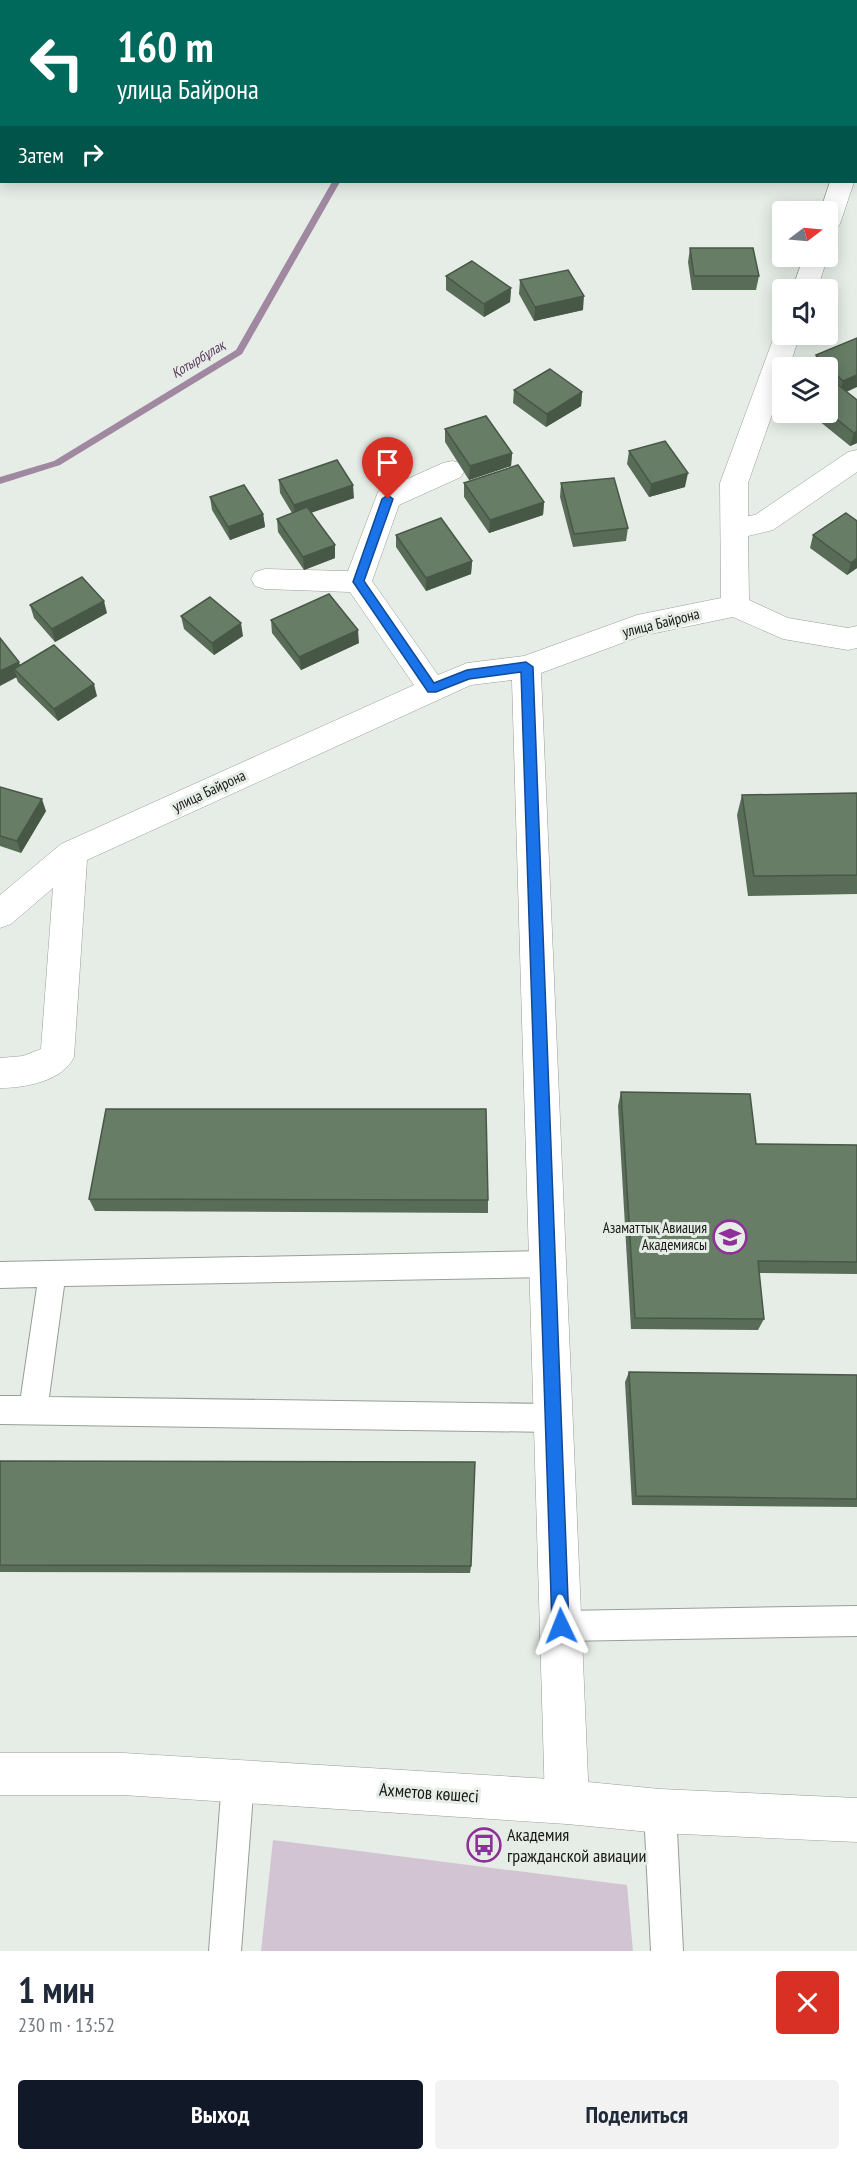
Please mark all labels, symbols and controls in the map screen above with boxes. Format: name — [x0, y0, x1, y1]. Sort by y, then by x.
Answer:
text: 160 m — [117, 19, 214, 74]
icon: left — [18, 24, 96, 102]
text: улица Байрона — [117, 72, 259, 106]
icon: right — [76, 138, 109, 171]
text: Затем — [18, 141, 64, 169]
north arrow — [772, 201, 838, 267]
map controls — [772, 201, 838, 423]
button: sound — [772, 279, 838, 345]
water label: Қотырбұлақ — [168, 335, 229, 382]
button: layers — [772, 357, 838, 423]
pin — [362, 437, 413, 499]
icon: arrive — [371, 446, 404, 479]
street label: улица Байрона — [620, 604, 701, 641]
street label: улица Байрона — [169, 765, 248, 816]
place label: Азаматтық Авиация Академиясы — [603, 1218, 707, 1254]
school or university icon: Азаматтық Авиация Академиясы — [712, 1219, 748, 1255]
position arrow — [529, 1594, 593, 1658]
street label: Ахметов көшесі — [379, 1778, 480, 1807]
place label: Академия гражданской авиации — [507, 1823, 646, 1867]
bus stop icon: Академия гражданской авиации — [466, 1827, 502, 1863]
text: 1 мин — [18, 1966, 95, 2013]
button: close — [776, 1971, 839, 2034]
text: 230 m · 13:52 — [18, 2012, 115, 2038]
button: Выход — [18, 2080, 423, 2149]
button: Поделиться — [435, 2080, 839, 2149]

